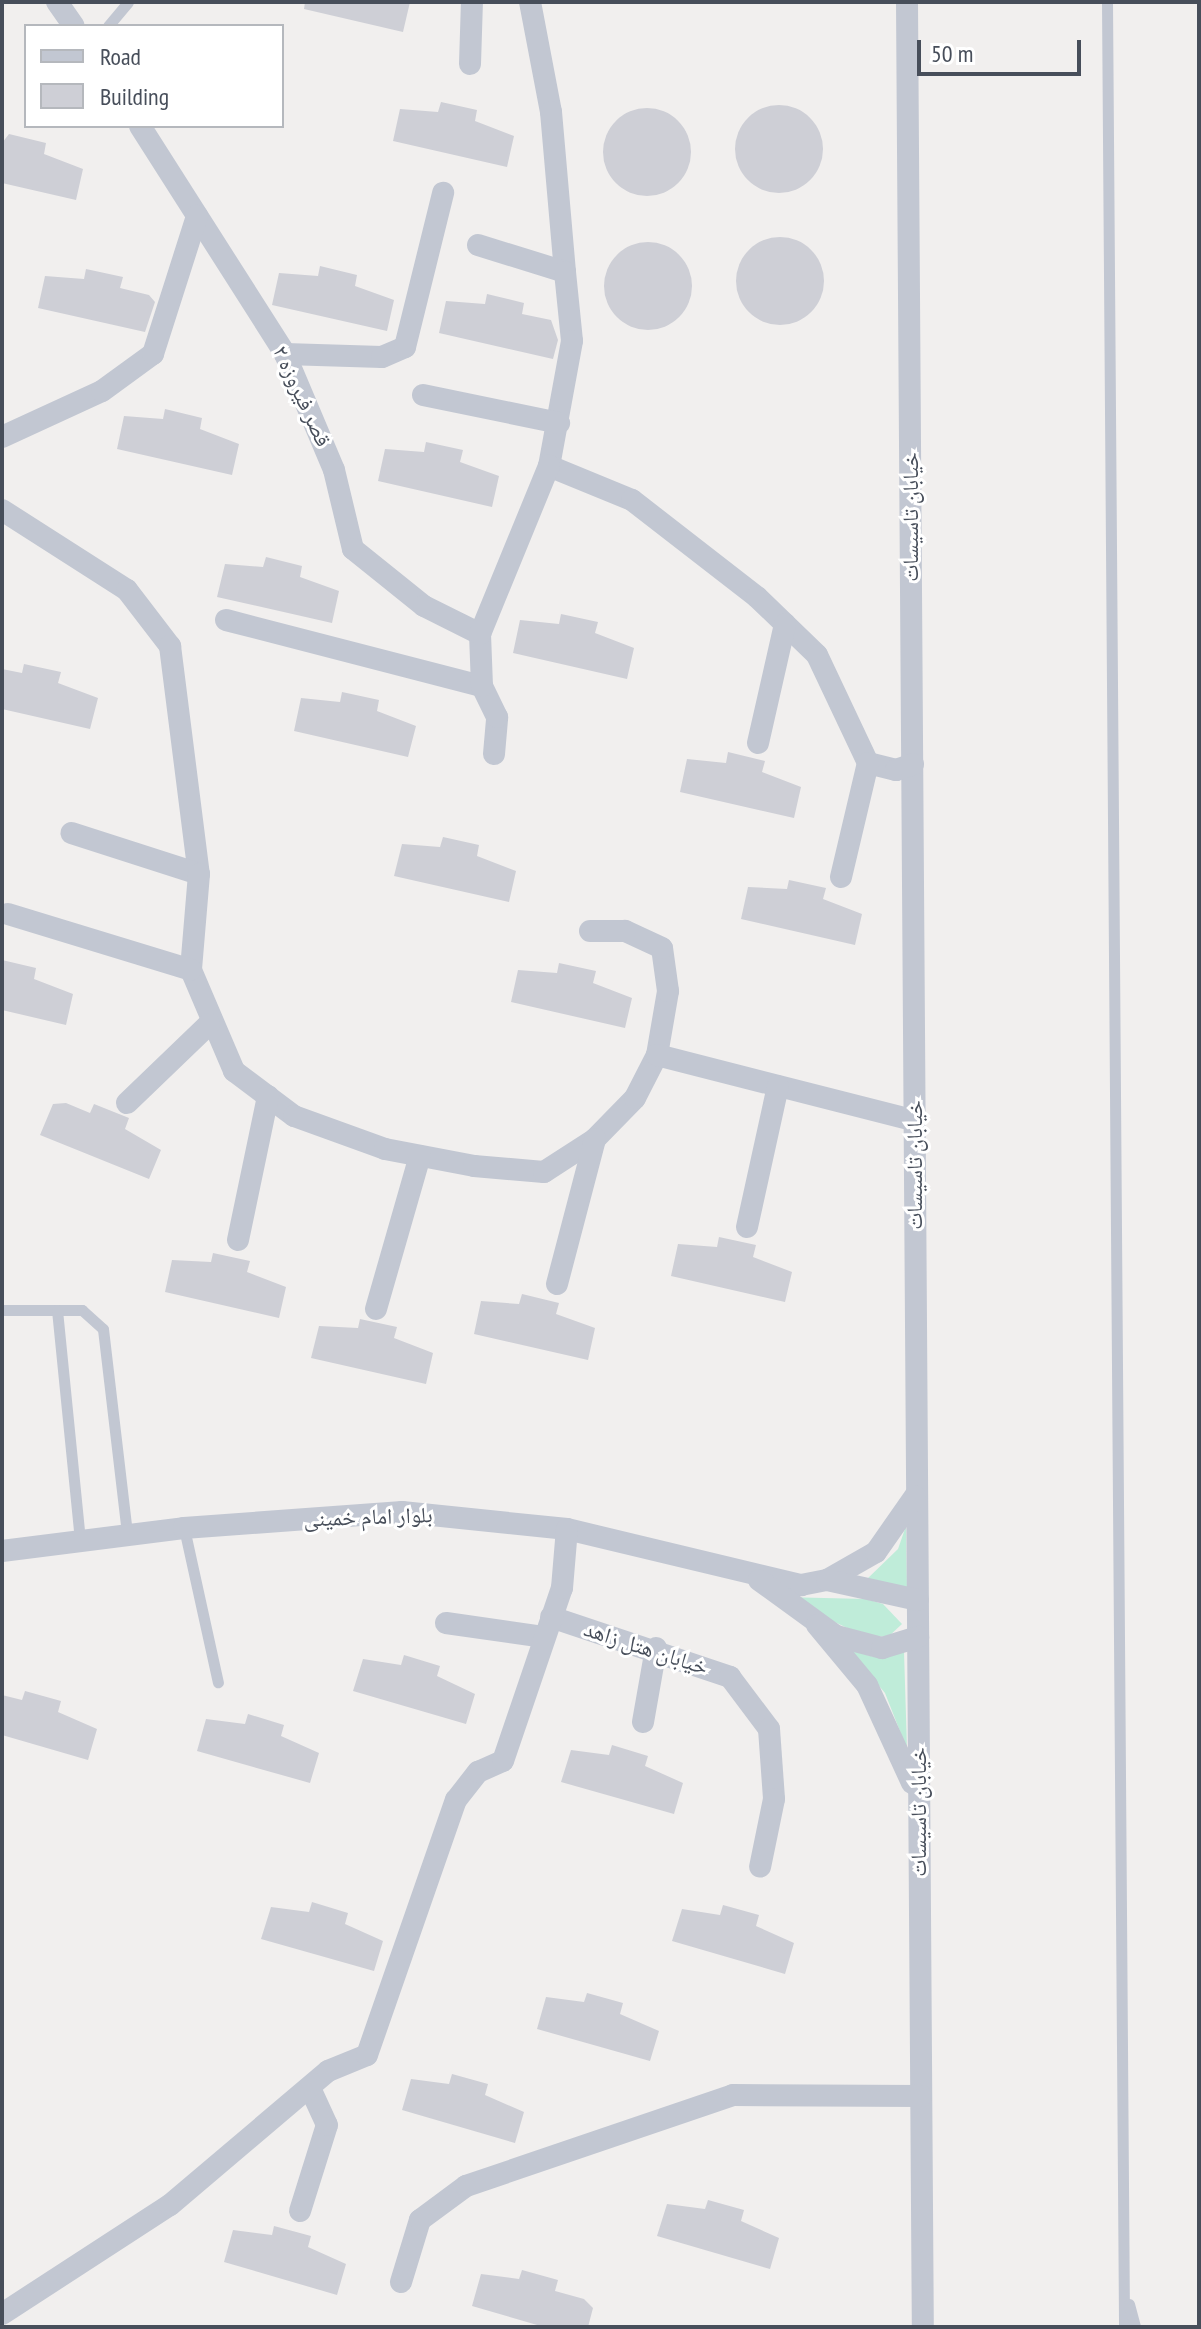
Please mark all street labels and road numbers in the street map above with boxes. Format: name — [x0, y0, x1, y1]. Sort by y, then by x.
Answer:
street label: قصر فیروزه ۲ — [267, 341, 337, 451]
street label: خیابان تاسیسات — [898, 452, 924, 582]
street label: خیابان تاسیسات — [902, 1100, 928, 1230]
street label: بلوار امام خمینی — [303, 1502, 433, 1532]
street label: خیابان هتل زاهد — [581, 1616, 711, 1680]
street label: خیابان تاسیسات — [906, 1747, 932, 1877]

